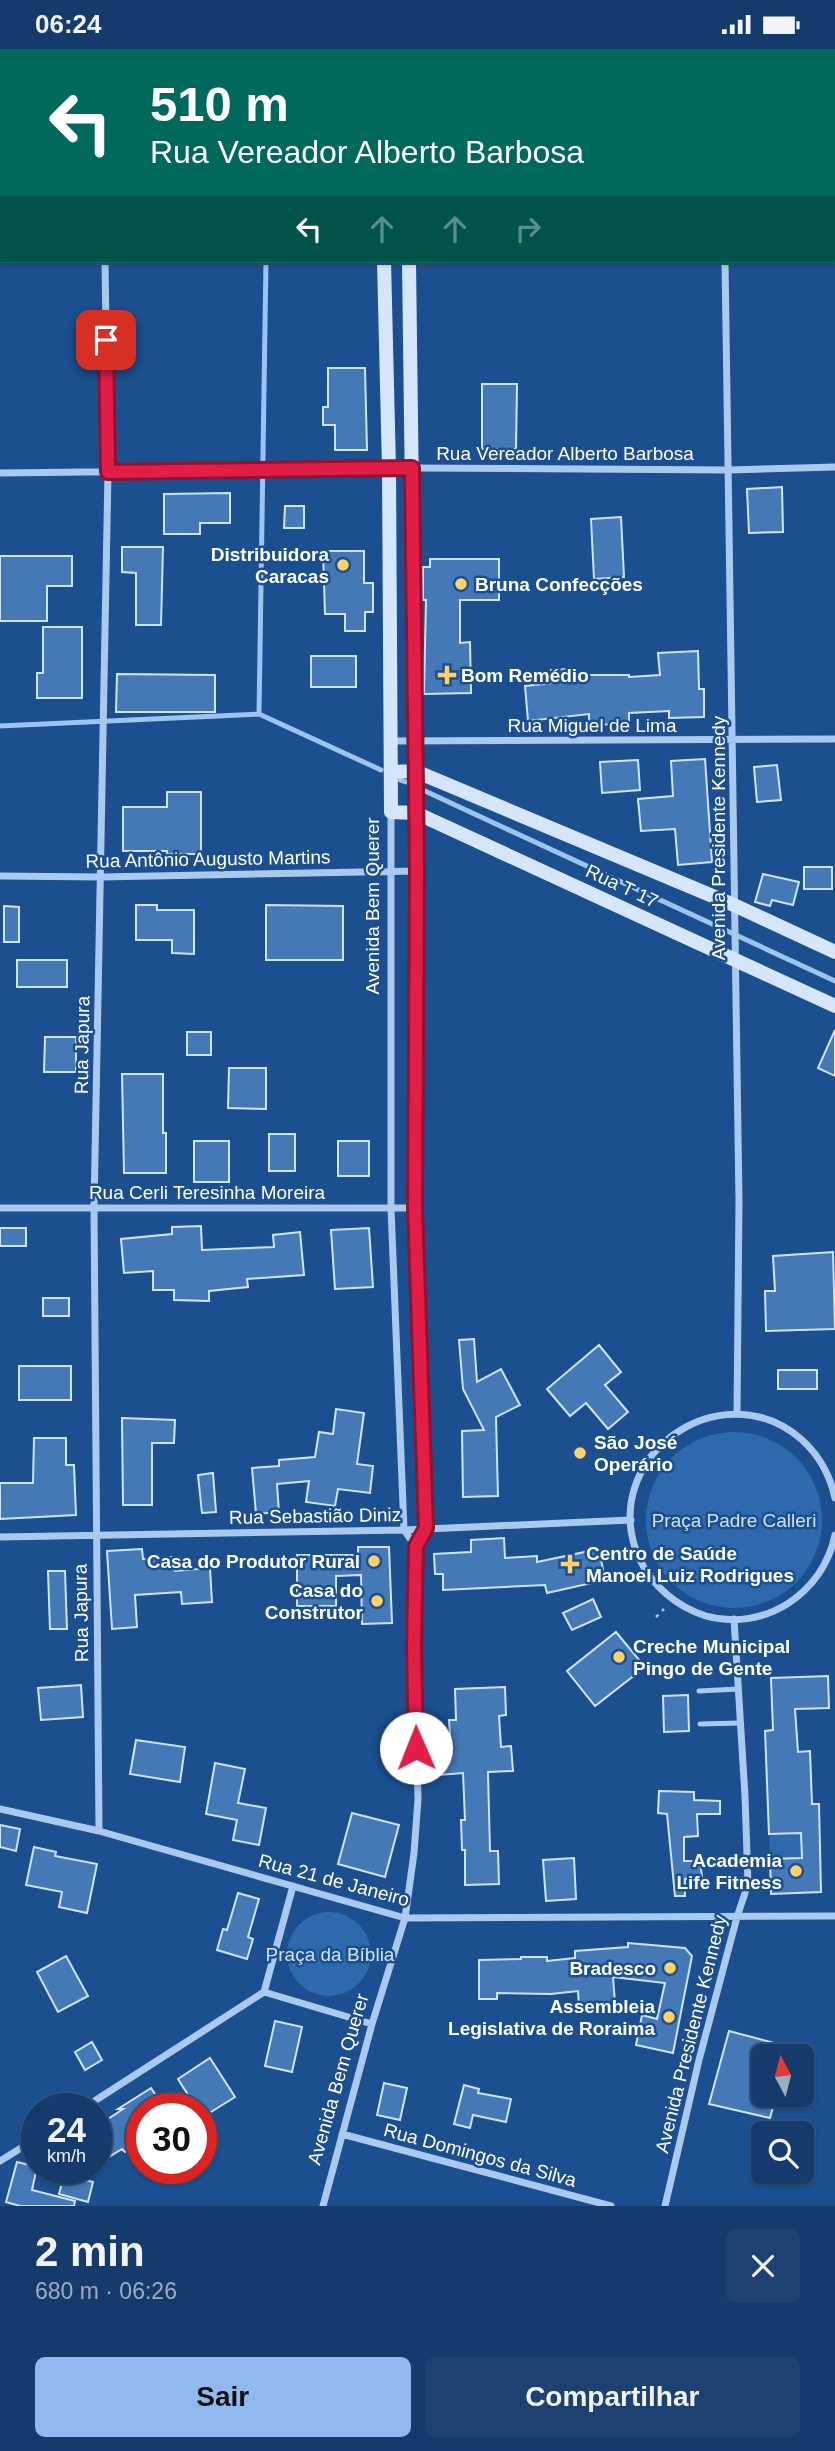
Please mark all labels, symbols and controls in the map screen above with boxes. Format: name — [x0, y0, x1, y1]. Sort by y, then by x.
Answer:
text: 06:24 — [35, 9, 102, 39]
icon: left — [35, 77, 126, 168]
text: 510 m — [150, 77, 289, 131]
text: Rua Vereador Alberto Barbosa — [150, 134, 584, 170]
icon: left — [290, 210, 328, 248]
icon: ahead — [363, 210, 401, 248]
icon: ahead — [436, 210, 474, 248]
icon: right — [509, 210, 547, 248]
pin — [76, 310, 136, 370]
icon: arrive — [87, 321, 125, 359]
street label: Rua Vereador Alberto Barbosa — [436, 443, 694, 464]
place label: Distribuidora Caracas — [211, 544, 329, 587]
marker: Distribuidora Caracas — [335, 557, 351, 573]
place label: Bruna Confecções — [475, 574, 643, 595]
marker: Bruna Confecções — [453, 576, 469, 592]
place label: Bom Remédio — [461, 665, 589, 686]
marker: Bom Remédio — [439, 667, 455, 683]
street label: Rua Miguel de Lima — [508, 715, 677, 736]
street label: Avenida Presidente Kennedy — [708, 715, 729, 960]
street label: Avenida Bem Querer — [362, 817, 383, 995]
street label: Rua Antônio Augusto Martins — [85, 846, 331, 872]
street label: Rua T 17 — [582, 860, 662, 912]
street label: Rua Japura — [71, 995, 93, 1094]
street label: Rua Cerli Teresinha Moreira — [89, 1182, 326, 1203]
place label: São José Operário — [594, 1432, 677, 1475]
marker: São José Operário — [572, 1445, 588, 1461]
street label: Rua Sebastião Diniz — [229, 1504, 401, 1528]
park label: Praça Padre Calleri — [652, 1510, 816, 1531]
place label: Centro de Saúde Manoel Luiz Rodrigues — [586, 1543, 794, 1586]
place label: Casa do Produtor Rural — [147, 1551, 360, 1572]
marker: Casa do Produtor Rural — [366, 1553, 382, 1569]
marker: Centro de Saúde Manoel Luiz Rodrigues — [560, 1554, 580, 1574]
street label: Rua Japura — [70, 1563, 92, 1662]
place label: Casa do Construtor — [265, 1580, 364, 1623]
marker: Casa do Construtor — [369, 1593, 385, 1609]
place label: Creche Municipal Pingo de Gente — [633, 1636, 790, 1679]
marker: Creche Municipal Pingo de Gente — [611, 1649, 627, 1665]
position arrow — [379, 1711, 453, 1785]
street label: Rua 21 de Janeiro — [256, 1850, 412, 1910]
place label: Academia Life Fitness — [676, 1850, 782, 1893]
marker: Academia Life Fitness — [788, 1863, 804, 1879]
street label: Avenida Presidente Kennedy — [651, 1912, 731, 2155]
park label: Praça da Bíblia — [266, 1944, 395, 1965]
place label: Bradesco — [569, 1958, 656, 1979]
marker: Bradesco — [662, 1960, 678, 1976]
street label: Avenida Bem Querer — [304, 1990, 373, 2167]
place label: Assembleia Legislativa de Roraima — [448, 1996, 655, 2039]
marker: Assembleia Legislativa de Roraima — [661, 2009, 677, 2025]
north arrow — [751, 2044, 814, 2107]
map controls — [751, 2044, 814, 2184]
speed limit sign: 30 — [126, 2093, 217, 2184]
text: 24 — [47, 2110, 86, 2149]
street label: Rua Domingos da Silva — [381, 2119, 579, 2191]
button: search — [751, 2121, 814, 2184]
text: km/h — [47, 2146, 86, 2166]
text: 2 min — [35, 2228, 145, 2275]
button: close — [726, 2229, 800, 2303]
text: 680 m · 06:26 — [35, 2278, 177, 2304]
button: Sair — [35, 2357, 411, 2437]
button: Compartilhar — [425, 2357, 800, 2437]

